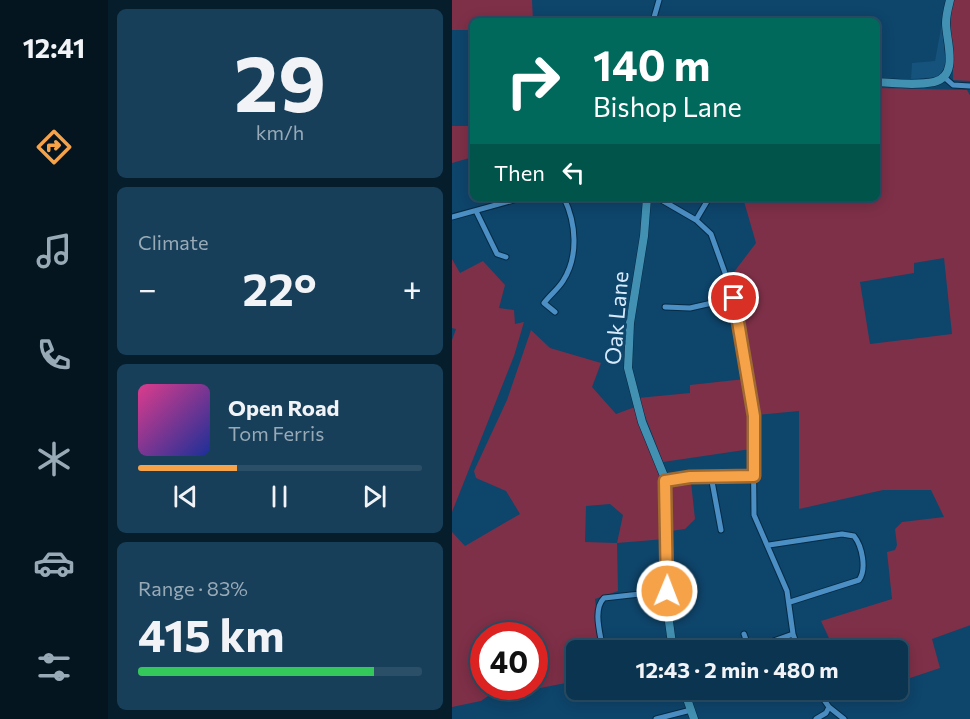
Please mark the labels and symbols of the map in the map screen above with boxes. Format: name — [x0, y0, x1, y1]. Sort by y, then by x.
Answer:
street label: Oak Lane — [598, 270, 634, 366]
pin — [708, 272, 759, 323]
position arrow — [635, 559, 699, 623]
speed limit sign: 40 — [470, 622, 548, 700]

